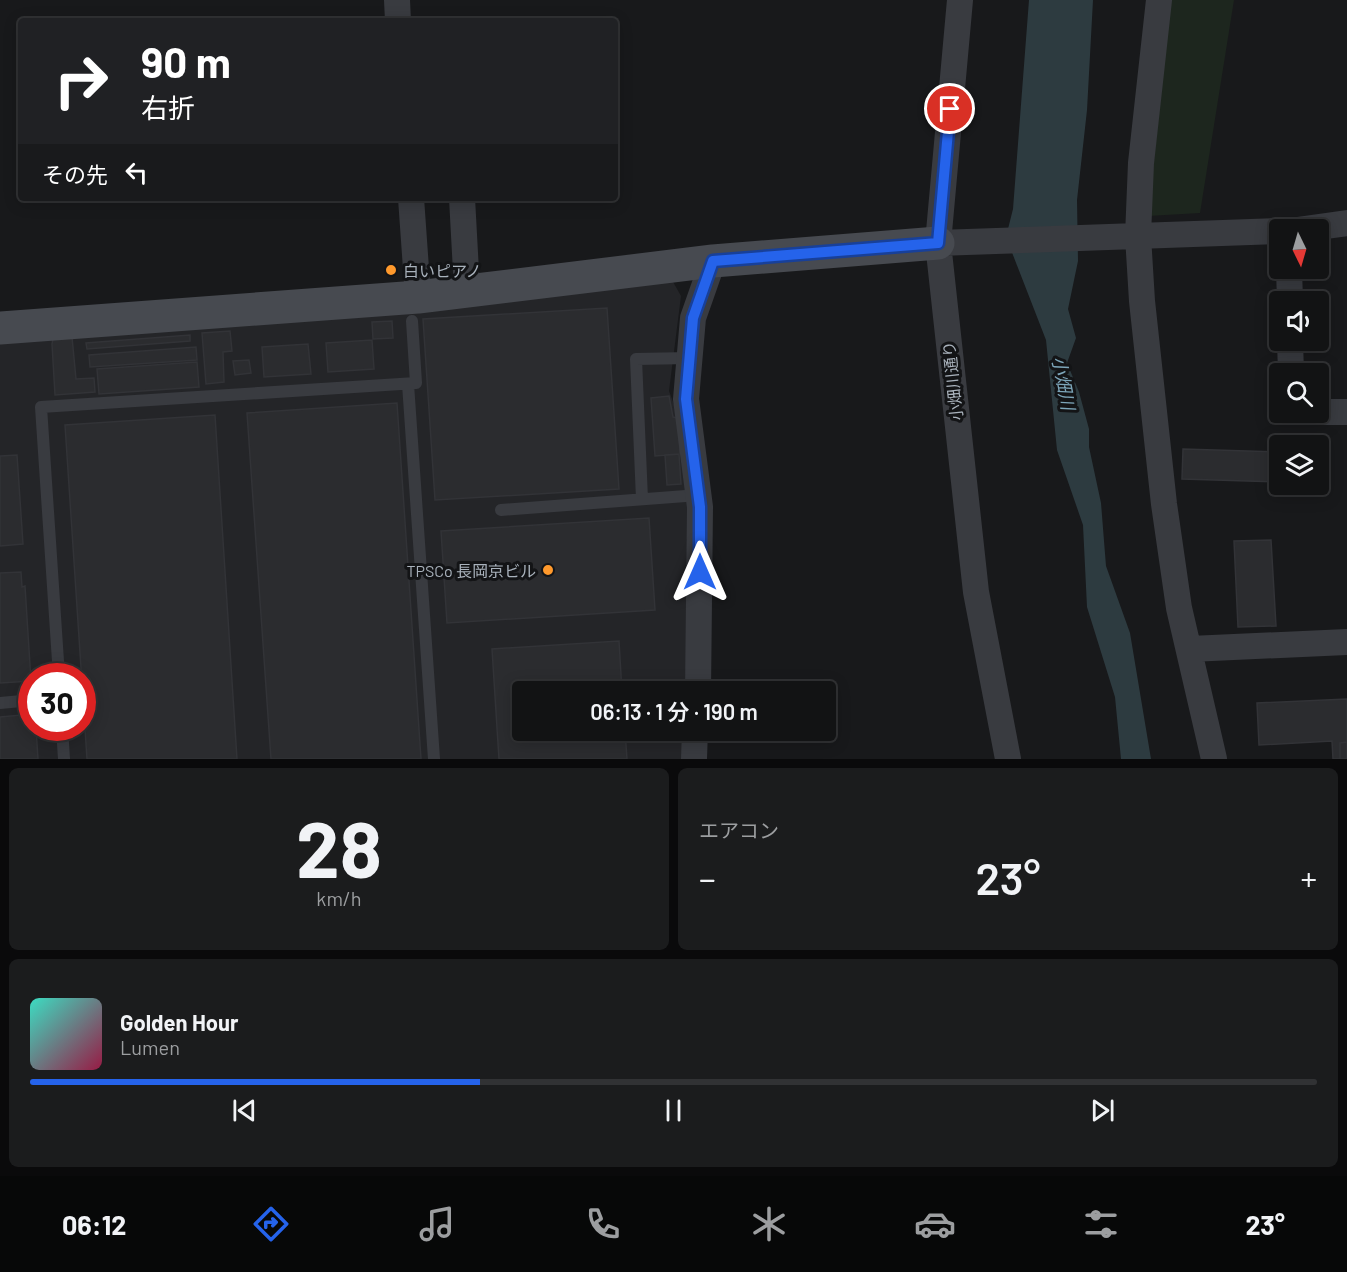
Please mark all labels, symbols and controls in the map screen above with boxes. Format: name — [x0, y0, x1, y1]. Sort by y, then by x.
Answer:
text: 90 m — [141, 36, 231, 86]
icon: right — [42, 42, 120, 120]
pin — [924, 83, 975, 134]
text: 右折 — [141, 91, 195, 123]
icon: arrive — [933, 92, 966, 125]
icon: left — [120, 156, 153, 189]
text: その先 — [42, 161, 108, 187]
north arrow — [1269, 219, 1329, 279]
map controls — [1269, 219, 1329, 495]
place label: 白いピアノ — [403, 261, 482, 280]
marker: 白いピアノ — [384, 263, 398, 277]
button: sound — [1269, 291, 1329, 351]
street label: 小畑川通り — [938, 340, 966, 422]
water label: 小畑川 — [1048, 354, 1080, 414]
button: search — [1269, 363, 1329, 423]
button: layers — [1269, 435, 1329, 495]
position arrow — [668, 540, 732, 604]
place label: TPSCo 長岡京ビル — [406, 561, 536, 580]
marker: TPSCo 長岡京ビル — [541, 563, 555, 577]
speed limit sign: 30 — [18, 663, 96, 741]
text: 06:13 · 1 分 · 190 m — [590, 698, 758, 724]
text: 28 — [296, 800, 382, 894]
text: エアコン — [699, 818, 779, 842]
text: 23° — [975, 850, 1041, 904]
text: − — [699, 858, 716, 898]
text: + — [1301, 858, 1317, 898]
text: km/h — [316, 886, 362, 910]
text: Golden Hour — [120, 1009, 238, 1035]
text: Lumen — [120, 1035, 180, 1059]
icon: previous — [228, 1094, 261, 1127]
icon: pause — [657, 1094, 690, 1127]
icon: next — [1086, 1094, 1119, 1127]
icon: directions — [250, 1203, 292, 1245]
icon: music — [416, 1203, 458, 1245]
icon: phone — [582, 1203, 624, 1245]
icon: climate — [748, 1203, 790, 1245]
icon: car — [914, 1203, 956, 1245]
icon: filters — [1080, 1203, 1122, 1245]
text: 06:12 — [62, 1208, 126, 1240]
text: 23° — [1245, 1208, 1285, 1240]

